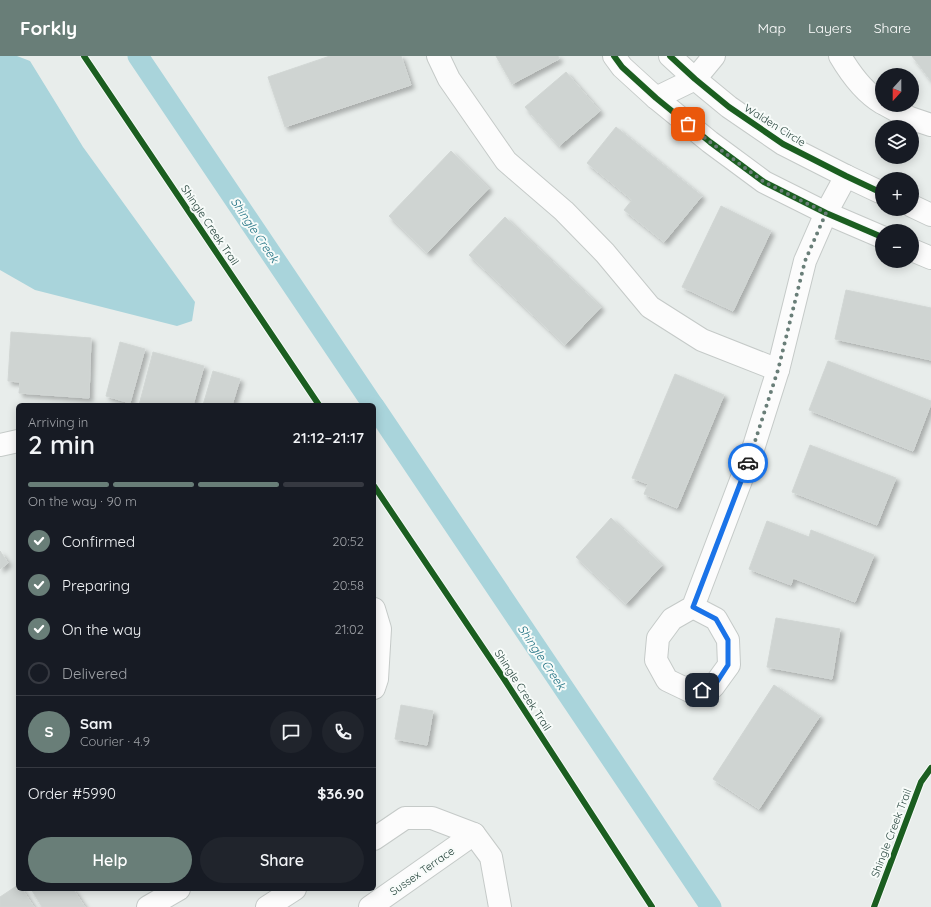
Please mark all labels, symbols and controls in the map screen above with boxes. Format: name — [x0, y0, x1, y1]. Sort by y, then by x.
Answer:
text: Forkly — [20, 16, 77, 40]
text: Map — [757, 19, 786, 37]
text: Layers — [808, 19, 852, 37]
text: Share — [874, 19, 911, 37]
north arrow — [875, 68, 919, 112]
map controls — [875, 68, 919, 268]
street label: Walden Circle — [742, 101, 808, 149]
pin — [671, 107, 705, 141]
icon: bag — [677, 113, 699, 135]
button: layers — [875, 120, 919, 164]
button: + — [875, 172, 919, 216]
street label: Shingle Creek Trail — [178, 182, 242, 268]
water label: Shingle Creek — [228, 195, 283, 267]
button: − — [875, 224, 919, 268]
text: Arriving in — [28, 414, 88, 430]
text: 2 min — [28, 428, 95, 461]
text: 21:12–21:17 — [293, 428, 364, 447]
courier — [728, 443, 768, 483]
icon: car — [737, 452, 759, 474]
text: On the way · 90 m — [28, 493, 137, 509]
icon: check — [28, 530, 50, 552]
text: Confirmed — [62, 532, 135, 551]
text: 20:52 — [332, 533, 364, 549]
icon: check — [28, 574, 50, 596]
text: Preparing — [62, 576, 130, 595]
text: 20:58 — [333, 577, 364, 593]
icon: check — [28, 618, 50, 640]
text: On the way — [62, 620, 141, 639]
text: 21:02 — [335, 621, 364, 637]
water label: Shingle Creek — [515, 622, 570, 694]
street label: Shingle Creek Trail — [492, 647, 554, 733]
text: Delivered — [62, 664, 127, 683]
pin — [685, 673, 719, 707]
icon: home — [691, 679, 713, 701]
button: chat — [270, 711, 312, 753]
button: phone — [322, 711, 364, 753]
text: Sam — [80, 714, 112, 733]
text: S — [45, 722, 53, 741]
text: Courier · 4.9 — [80, 733, 150, 749]
text: Order #5990 — [28, 784, 116, 803]
text: $36.90 — [317, 784, 364, 803]
street label: Shingle Creek Trail — [868, 787, 914, 879]
button: Help — [28, 837, 192, 883]
button: Share — [200, 837, 364, 883]
street label: Sussex Terrace — [387, 844, 457, 898]

